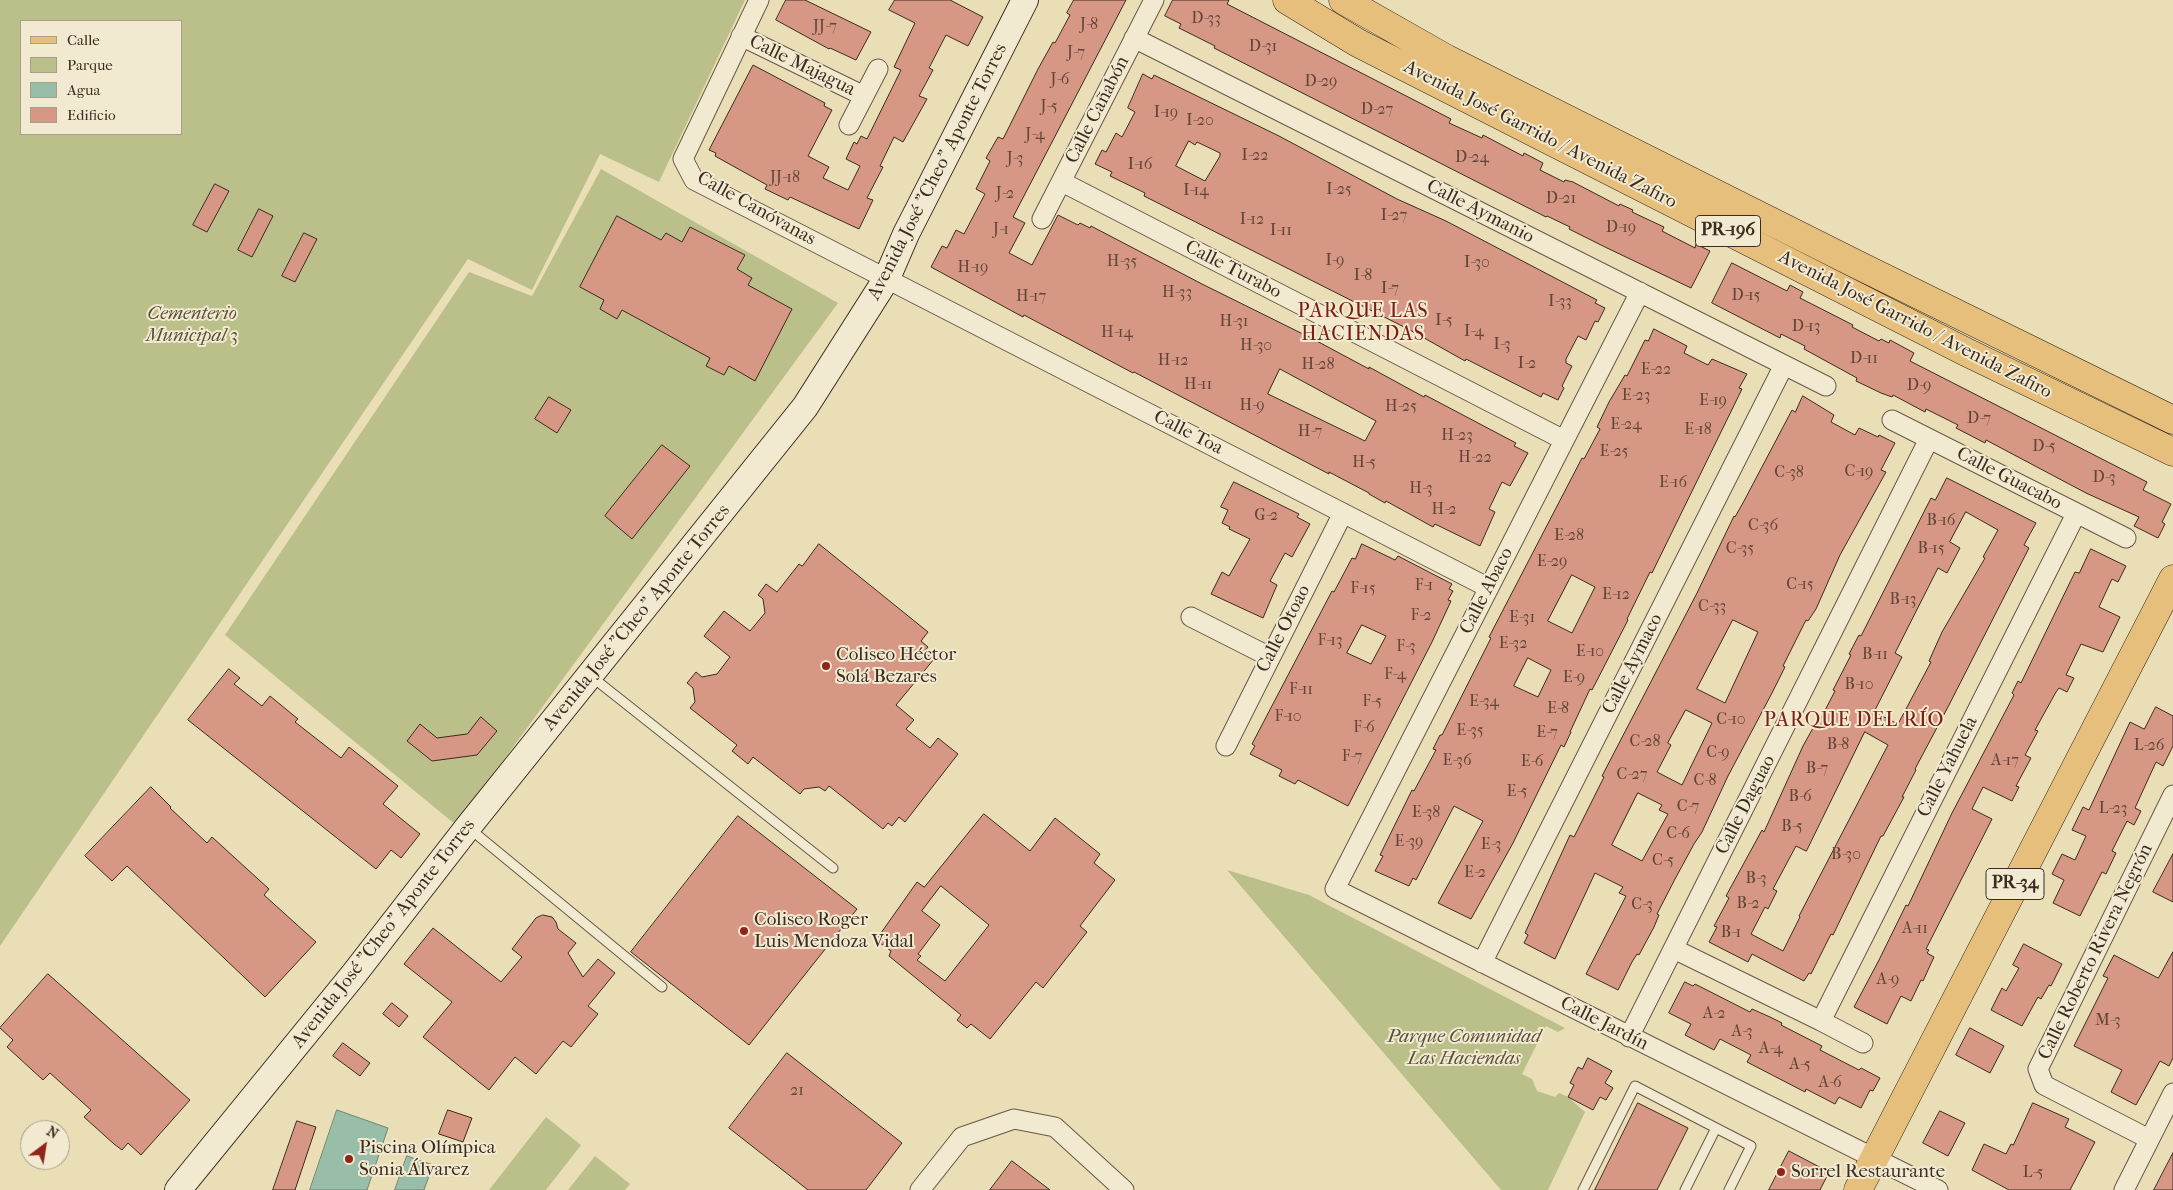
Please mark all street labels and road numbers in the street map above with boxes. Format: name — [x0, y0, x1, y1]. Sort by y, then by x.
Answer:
street label: Calle Majagua — [745, 30, 859, 102]
street label: Avenida José "Cheo" Aponte Torres — [863, 40, 1013, 304]
street label: Calle Cañabón — [1061, 53, 1135, 167]
street label: Avenida José Garrido / Avenida Zafiro — [1400, 56, 1680, 214]
street label: Calle Canóvanas — [693, 167, 819, 251]
street label: Calle Aymanio — [1422, 175, 1538, 249]
road number: PR-196 — [1696, 216, 1760, 247]
street label: Calle Turabo — [1181, 236, 1285, 304]
street label: Avenida José Garrido / Avenida Zafiro — [1775, 246, 2055, 404]
street label: Calle Toa — [1149, 406, 1227, 460]
street label: Calle Guacabo — [1953, 443, 2065, 515]
street label: Avenida José "Cheo" Aponte Torres — [539, 500, 735, 736]
street label: Calle Abaco — [1455, 544, 1519, 638]
street label: Calle Otoao — [1252, 581, 1316, 677]
street label: Calle Aymaco — [1598, 610, 1668, 718]
street label: Calle Yahuela — [1913, 713, 1983, 821]
street label: Calle Daguao — [1711, 752, 1781, 858]
street label: Avenida José "Cheo" Aponte Torres — [287, 815, 481, 1053]
street label: Calle Roberto Rivera Negrón — [2034, 840, 2158, 1064]
road number: PR-34 — [1986, 869, 2044, 900]
street label: Calle Jardín — [1556, 992, 1652, 1056]

